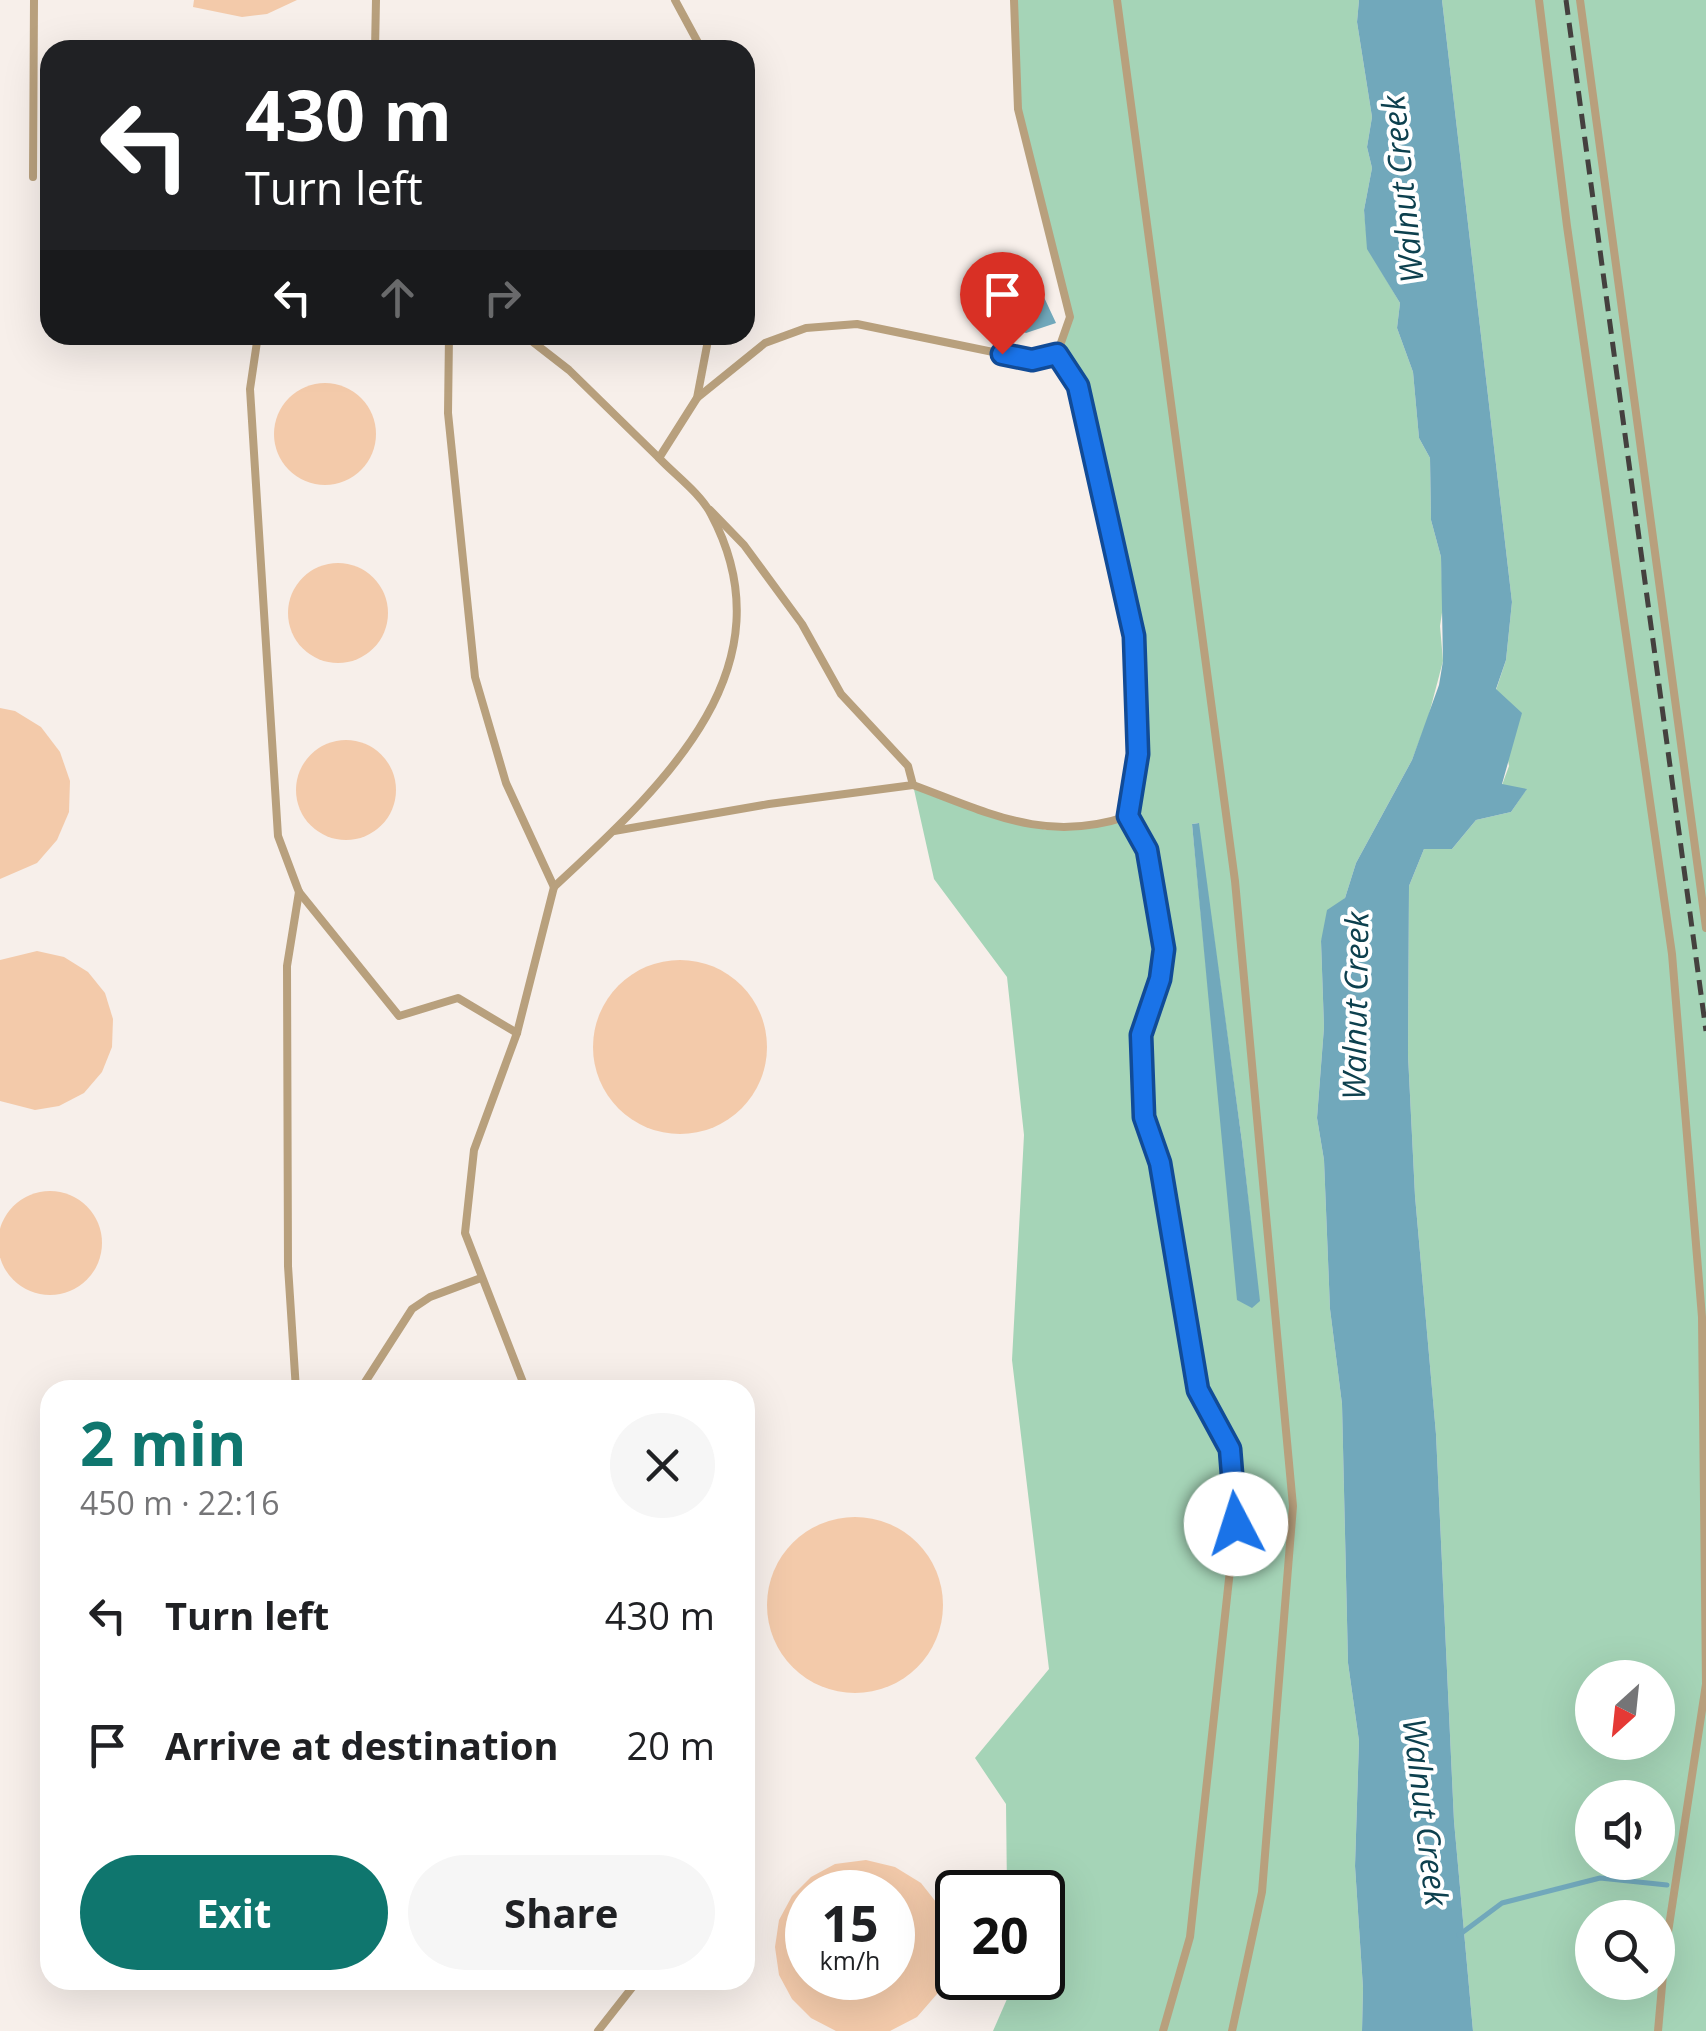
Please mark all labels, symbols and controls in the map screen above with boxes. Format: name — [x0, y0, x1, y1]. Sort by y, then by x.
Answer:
text: 430 m — [245, 66, 452, 162]
icon: left — [80, 80, 210, 210]
water label: Walnut Creek — [1370, 92, 1433, 285]
text: Turn left — [245, 157, 423, 218]
pin — [960, 252, 1045, 355]
icon: arrive — [975, 267, 1030, 322]
icon: left — [265, 270, 320, 325]
icon: ahead — [370, 270, 425, 325]
icon: right — [475, 270, 530, 325]
water label: Walnut Creek — [1331, 910, 1378, 1100]
text: 2 min — [80, 1402, 247, 1484]
button: close — [610, 1413, 715, 1518]
position arrow — [1184, 1472, 1288, 1576]
text: 450 m · 22:16 — [80, 1481, 279, 1524]
icon: left — [80, 1588, 135, 1643]
text: Turn left — [165, 1589, 329, 1641]
text: 430 m — [605, 1589, 715, 1641]
north arrow — [1575, 1660, 1675, 1760]
map controls — [1575, 1660, 1675, 2000]
water label: Walnut Creek — [1394, 1716, 1459, 1909]
icon: arrive — [80, 1718, 135, 1773]
text: Arrive at destination — [165, 1719, 559, 1771]
text: 20 m — [626, 1719, 715, 1771]
button: sound — [1575, 1780, 1675, 1880]
button: Exit — [80, 1855, 388, 1970]
button: Share — [408, 1855, 715, 1970]
speed limit sign: 20 — [935, 1870, 1065, 2000]
text: 15 — [821, 1889, 879, 1957]
button: search — [1575, 1900, 1675, 2000]
text: km/h — [820, 1943, 880, 1977]

